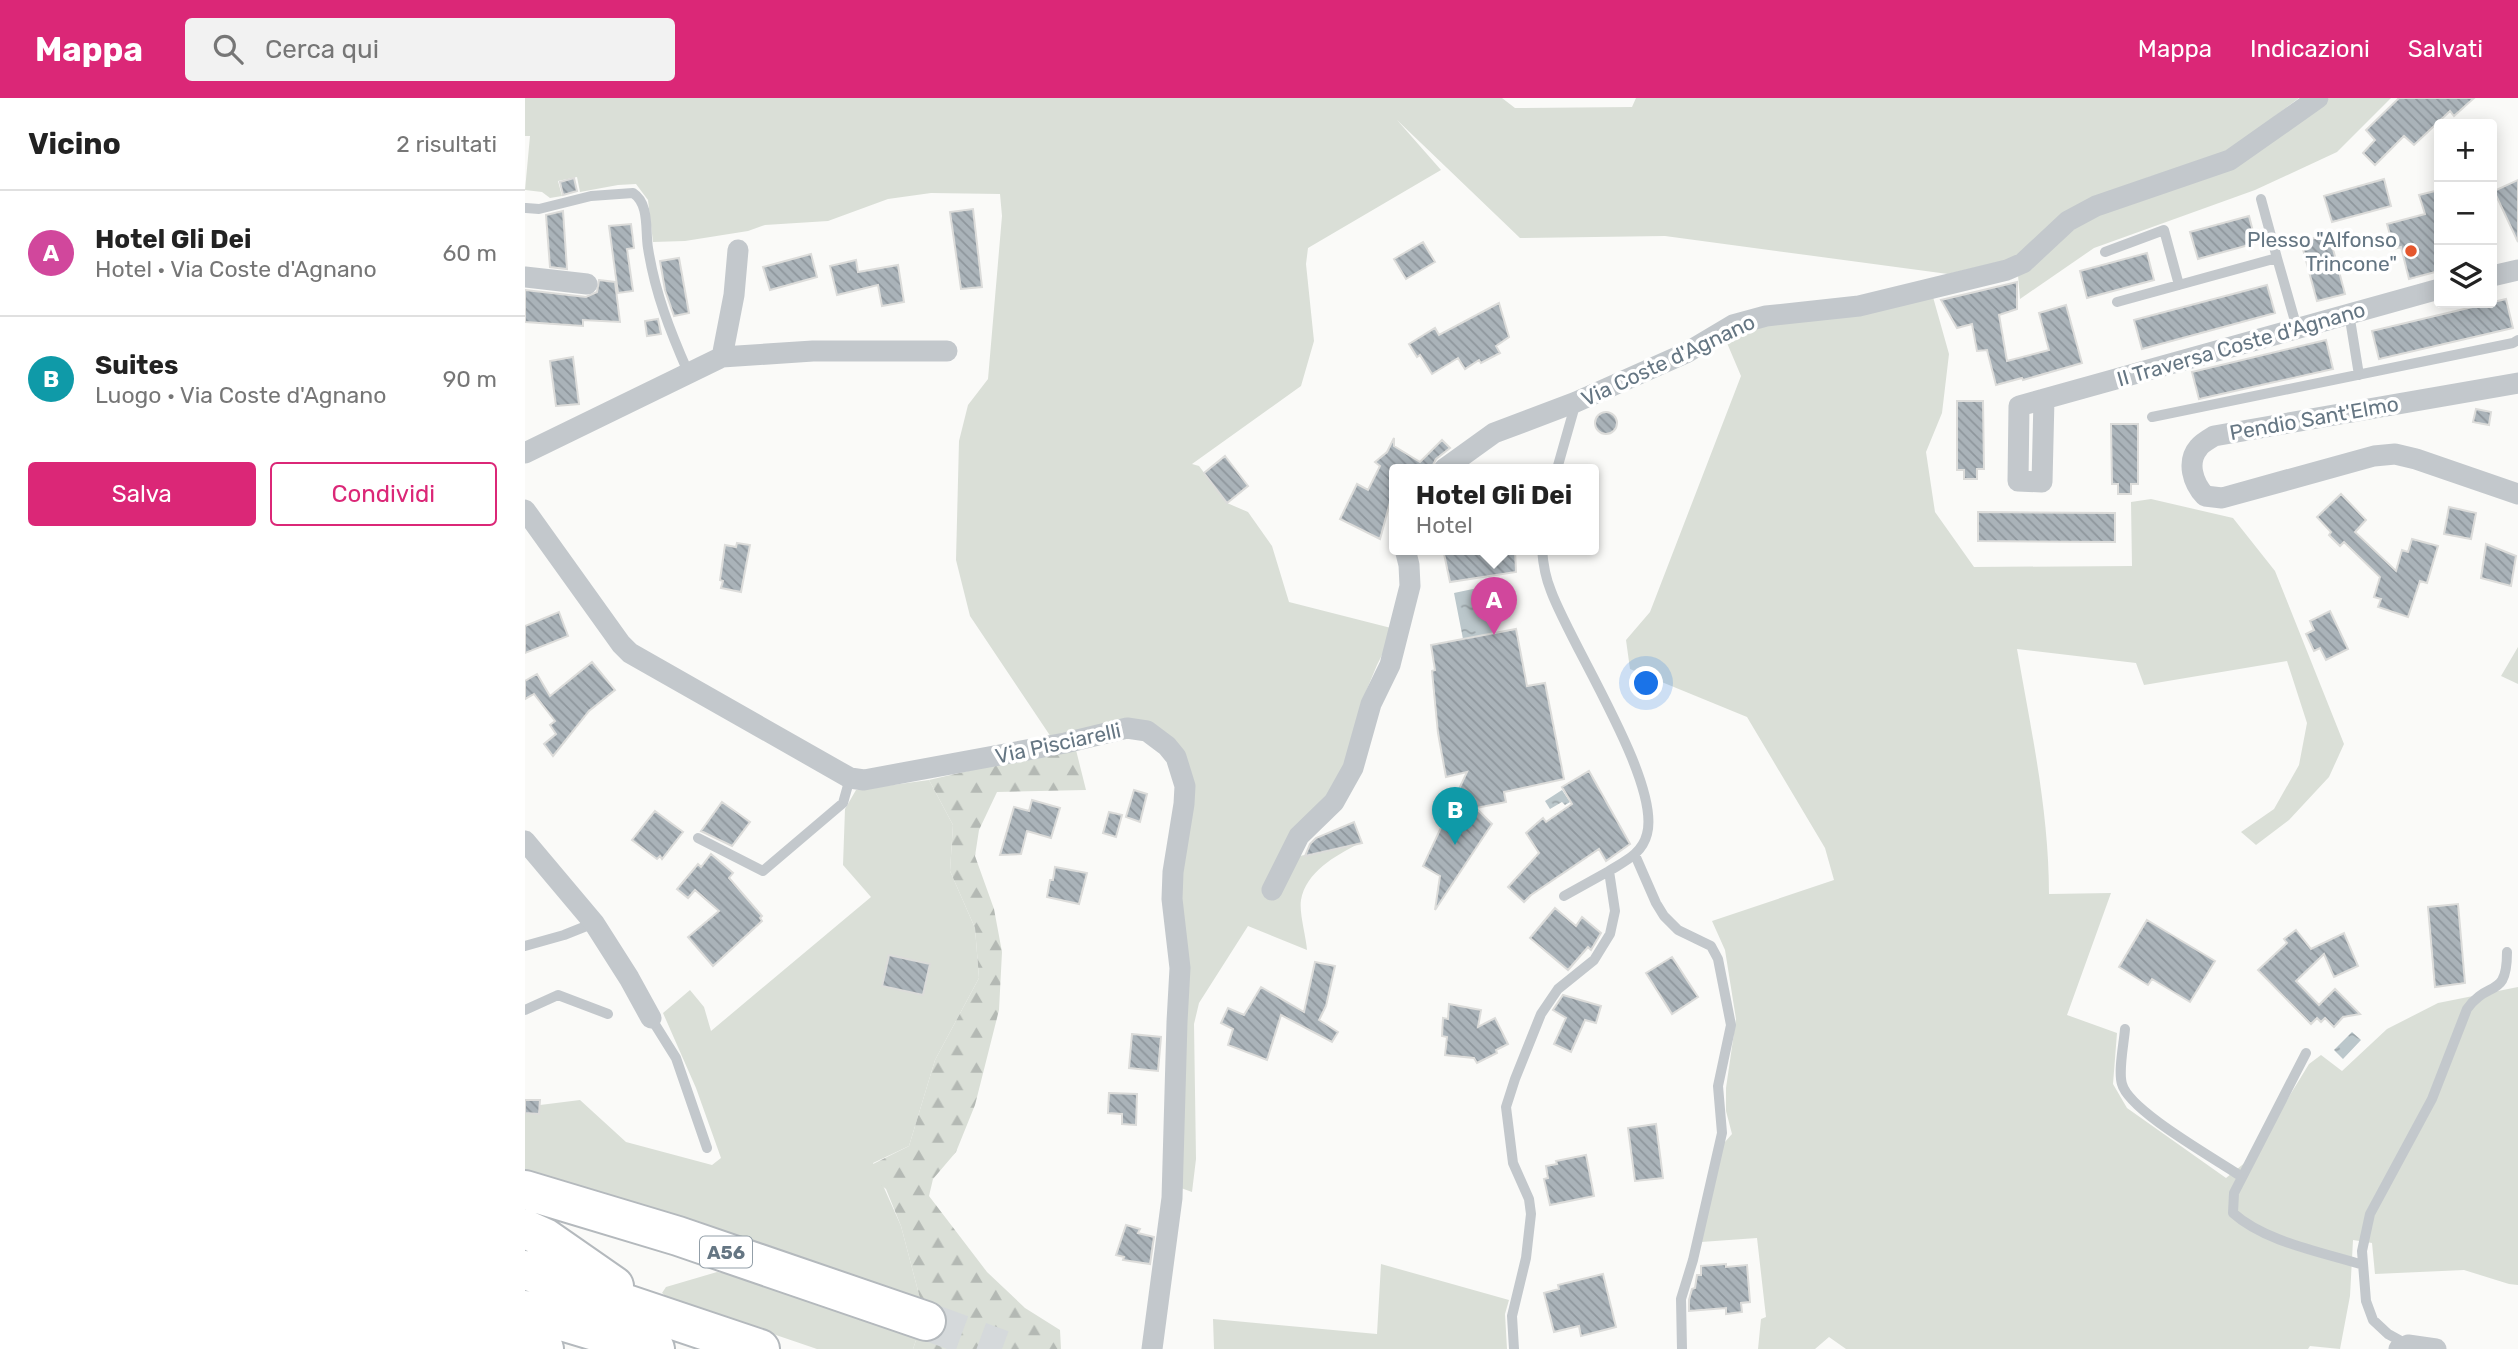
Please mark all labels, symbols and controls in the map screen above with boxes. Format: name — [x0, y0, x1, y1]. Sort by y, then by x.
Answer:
search box — [185, 18, 675, 81]
text: Mappa — [35, 30, 143, 69]
icon: search — [209, 30, 247, 68]
text: Cerca qui — [265, 34, 379, 65]
text: Mappa — [2138, 35, 2212, 63]
text: Indicazioni — [2250, 35, 2370, 63]
text: Salvati — [2408, 35, 2483, 63]
map controls — [2434, 119, 2497, 308]
button: + — [2434, 119, 2497, 182]
text: Vicino — [28, 126, 121, 162]
text: 2 risultati — [396, 130, 497, 158]
button: − — [2434, 182, 2497, 245]
text: Hotel Gli Dei — [95, 224, 251, 255]
place label: Plesso "Alfonso Trincone" — [2247, 227, 2397, 276]
text: A — [43, 239, 59, 267]
text: 60 m — [442, 239, 497, 267]
marker: Plesso "Alfonso Trincone" — [2403, 243, 2419, 259]
button: layers — [2434, 245, 2497, 308]
text: Hotel · Via Coste d'Agnano — [95, 255, 377, 283]
street label: II Traversa Coste d'Agnano — [2114, 297, 2368, 391]
street label: Via Coste d'Agnano — [1577, 309, 1759, 411]
text: Suites — [95, 350, 178, 381]
text: B — [43, 365, 59, 393]
text: 90 m — [443, 365, 497, 393]
text: Luogo · Via Coste d'Agnano — [95, 381, 386, 409]
street label: Pendio Sant'Elmo — [2228, 391, 2400, 445]
button: Salva — [28, 462, 256, 526]
button: Condividi — [270, 462, 497, 526]
popup — [1389, 464, 1599, 555]
text: Hotel Gli Dei — [1416, 480, 1572, 511]
text: Hotel — [1416, 511, 1473, 539]
pin: A — [1471, 577, 1517, 635]
your location — [1629, 666, 1663, 700]
street label: Via Pisciarelli — [993, 717, 1123, 769]
pin: B — [1432, 787, 1478, 845]
road number: A56 — [700, 1236, 752, 1268]

